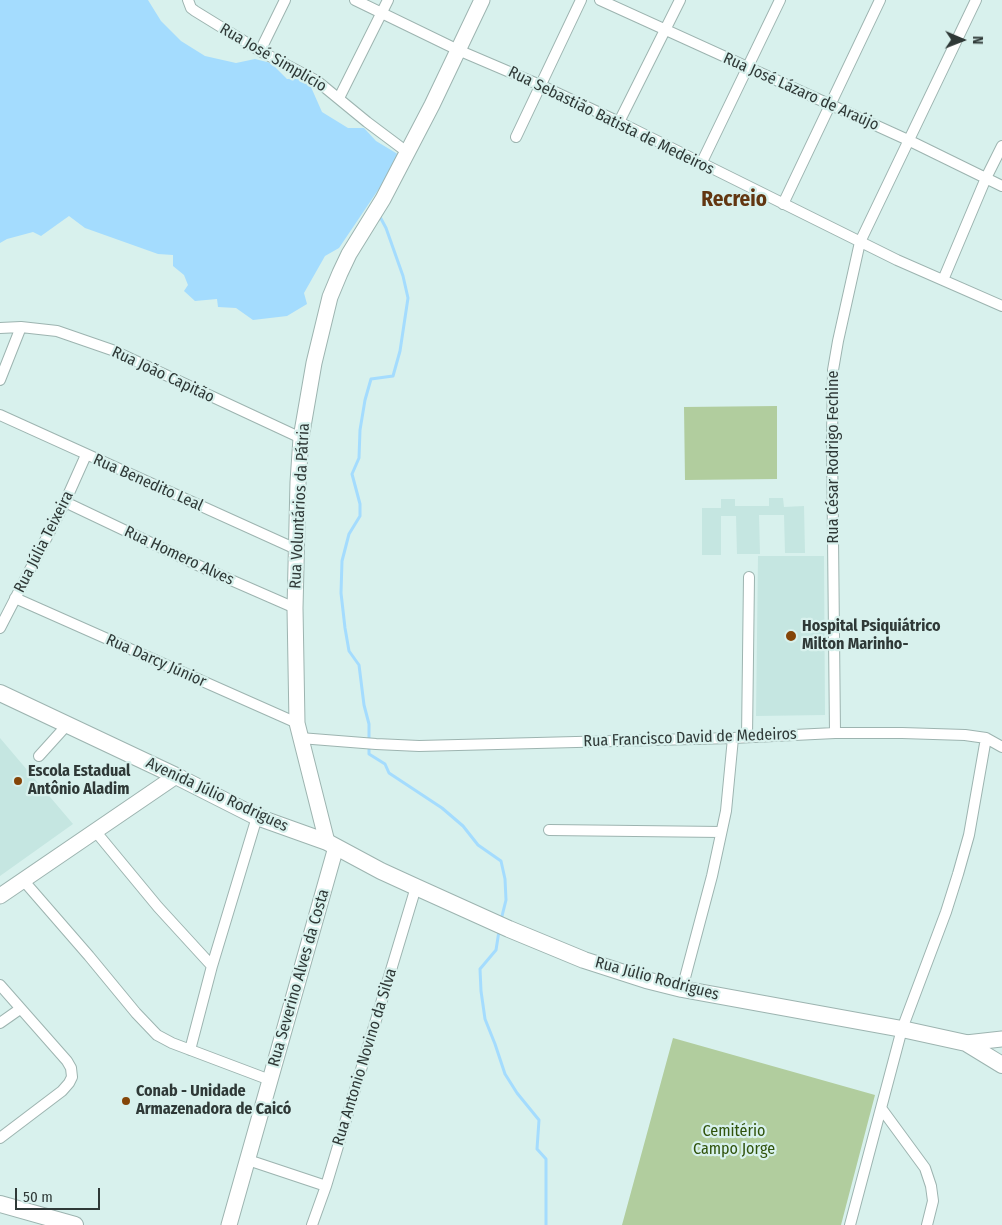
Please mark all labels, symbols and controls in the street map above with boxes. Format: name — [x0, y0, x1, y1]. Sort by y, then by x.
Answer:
north arrow — [937, 15, 987, 65]
street label: Rua José Simplicio — [216, 20, 330, 96]
text: N — [969, 36, 986, 45]
street label: Rua José Lázaro de Araújo — [720, 49, 882, 135]
street label: Rua Sebastião Batista de Medeiros — [505, 63, 717, 179]
district label: Recreio — [701, 187, 767, 213]
street label: Rua João Capitão — [109, 343, 217, 407]
street label: Rua César Rodrigo Fechine — [824, 371, 844, 543]
street label: Rua Voluntários da Pátria — [286, 423, 314, 589]
street label: Rua Benedito Leal — [90, 450, 206, 516]
street label: Rua Júlia Teixeira — [10, 488, 78, 596]
street label: Rua Homero Alves — [121, 522, 237, 590]
place label: Hospital Psiquiátrico Milton Marinho- — [802, 617, 940, 655]
marker: Hospital Psiquiátrico Milton Marinho- — [784, 629, 798, 643]
street label: Rua Darcy Júnior — [103, 630, 209, 692]
street label: Rua Francisco David de Medeiros — [583, 725, 797, 751]
street label: Avenida Júlio Rodrigues — [143, 754, 291, 836]
place label: Escola Estadual Antônio Aladim — [28, 762, 130, 800]
marker: Escola Estadual Antônio Aladim — [12, 775, 24, 787]
street label: Rua Severino Alves da Costa — [264, 887, 334, 1069]
street label: Rua Júlio Rodrigues — [593, 953, 721, 1005]
street label: Rua Antonio Novino da Silva — [329, 966, 401, 1148]
place label: Conab - Unidade Armazenadora de Caicó — [136, 1082, 291, 1120]
marker: Conab - Unidade Armazenadora de Caicó — [120, 1095, 132, 1107]
park label: Cemitério Campo Jorge — [693, 1122, 775, 1160]
scale bar — [18, 1178, 102, 1210]
text: 50 m — [23, 1188, 53, 1206]

